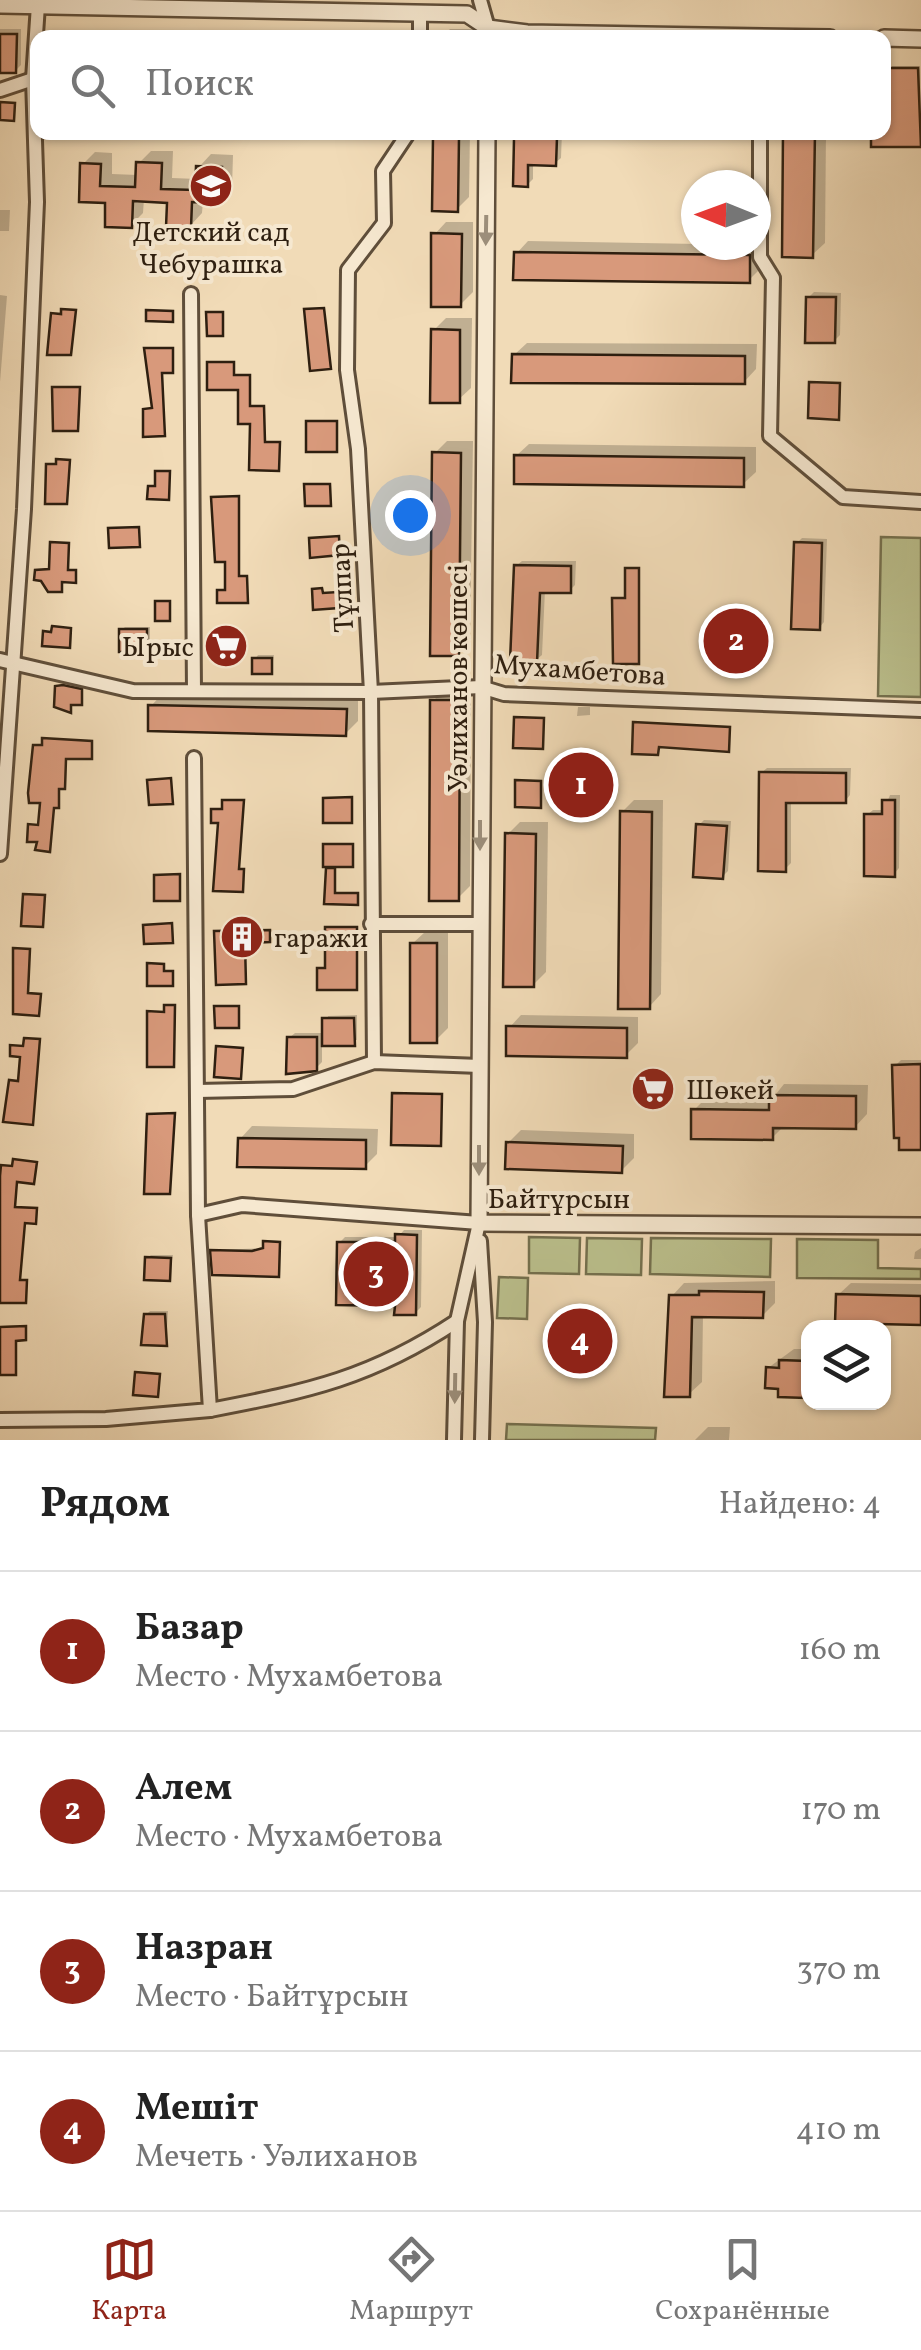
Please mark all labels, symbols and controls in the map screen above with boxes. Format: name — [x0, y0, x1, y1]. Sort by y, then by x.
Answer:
search box — [30, 30, 891, 140]
icon: search — [65, 58, 120, 113]
text: Поиск — [145, 59, 254, 112]
school or university icon: Детский сад Чебурашка — [188, 163, 234, 209]
north arrow — [681, 170, 771, 260]
place label: Детский сад Чебурашка — [133, 214, 290, 285]
one-way arrow — [478, 214, 494, 246]
your location — [385, 490, 436, 541]
street label: Тұлпар — [322, 542, 365, 634]
street label: Уәлиханов көшесі — [440, 564, 479, 792]
pin: 2 — [704, 604, 768, 678]
supermarket icon: Ырыс — [203, 623, 249, 669]
place label: Ырыс — [122, 629, 194, 668]
street label: Мухамбетова — [492, 646, 667, 697]
pin: 1 — [548, 748, 614, 822]
one-way arrow — [472, 819, 488, 851]
building icon: гаражи — [219, 914, 265, 960]
place label: гаражи — [274, 920, 368, 959]
supermarket icon: Шөкей — [630, 1066, 676, 1112]
place label: Шөкей — [686, 1072, 774, 1111]
one-way arrow — [471, 1144, 487, 1176]
street label: Байтұрсын — [488, 1181, 630, 1220]
pin: 3 — [344, 1236, 408, 1312]
pin: 4 — [548, 1304, 612, 1378]
map controls — [801, 1320, 891, 1410]
button: layers — [801, 1320, 891, 1410]
one-way arrow — [447, 1373, 463, 1405]
text: Рядом — [40, 1476, 170, 1535]
text: Найдено: 4 — [719, 1483, 881, 1527]
text: Базар — [135, 1603, 244, 1656]
text: 1 — [66, 1629, 79, 1673]
text: 160 m — [798, 1629, 881, 1673]
text: Место · Мухамбетова — [135, 1656, 443, 1700]
text: Алем — [135, 1763, 232, 1816]
text: 2 — [64, 1789, 81, 1833]
text: 170 m — [800, 1789, 881, 1833]
text: Место · Мухамбетова — [135, 1816, 443, 1860]
text: Назран — [135, 1923, 273, 1976]
text: 3 — [64, 1949, 81, 1993]
text: 370 m — [796, 1949, 881, 1993]
text: Место · Байтұрсын — [135, 1976, 409, 2020]
text: Мешіт — [135, 2083, 259, 2136]
text: 4 — [63, 2109, 82, 2153]
text: 410 m — [796, 2109, 881, 2153]
text: Мечеть · Уәлиханов — [135, 2136, 418, 2180]
tab: Карта — [91, 2232, 167, 2331]
tab: Маршрут — [349, 2232, 473, 2331]
tab: Сохранённые — [655, 2232, 830, 2331]

